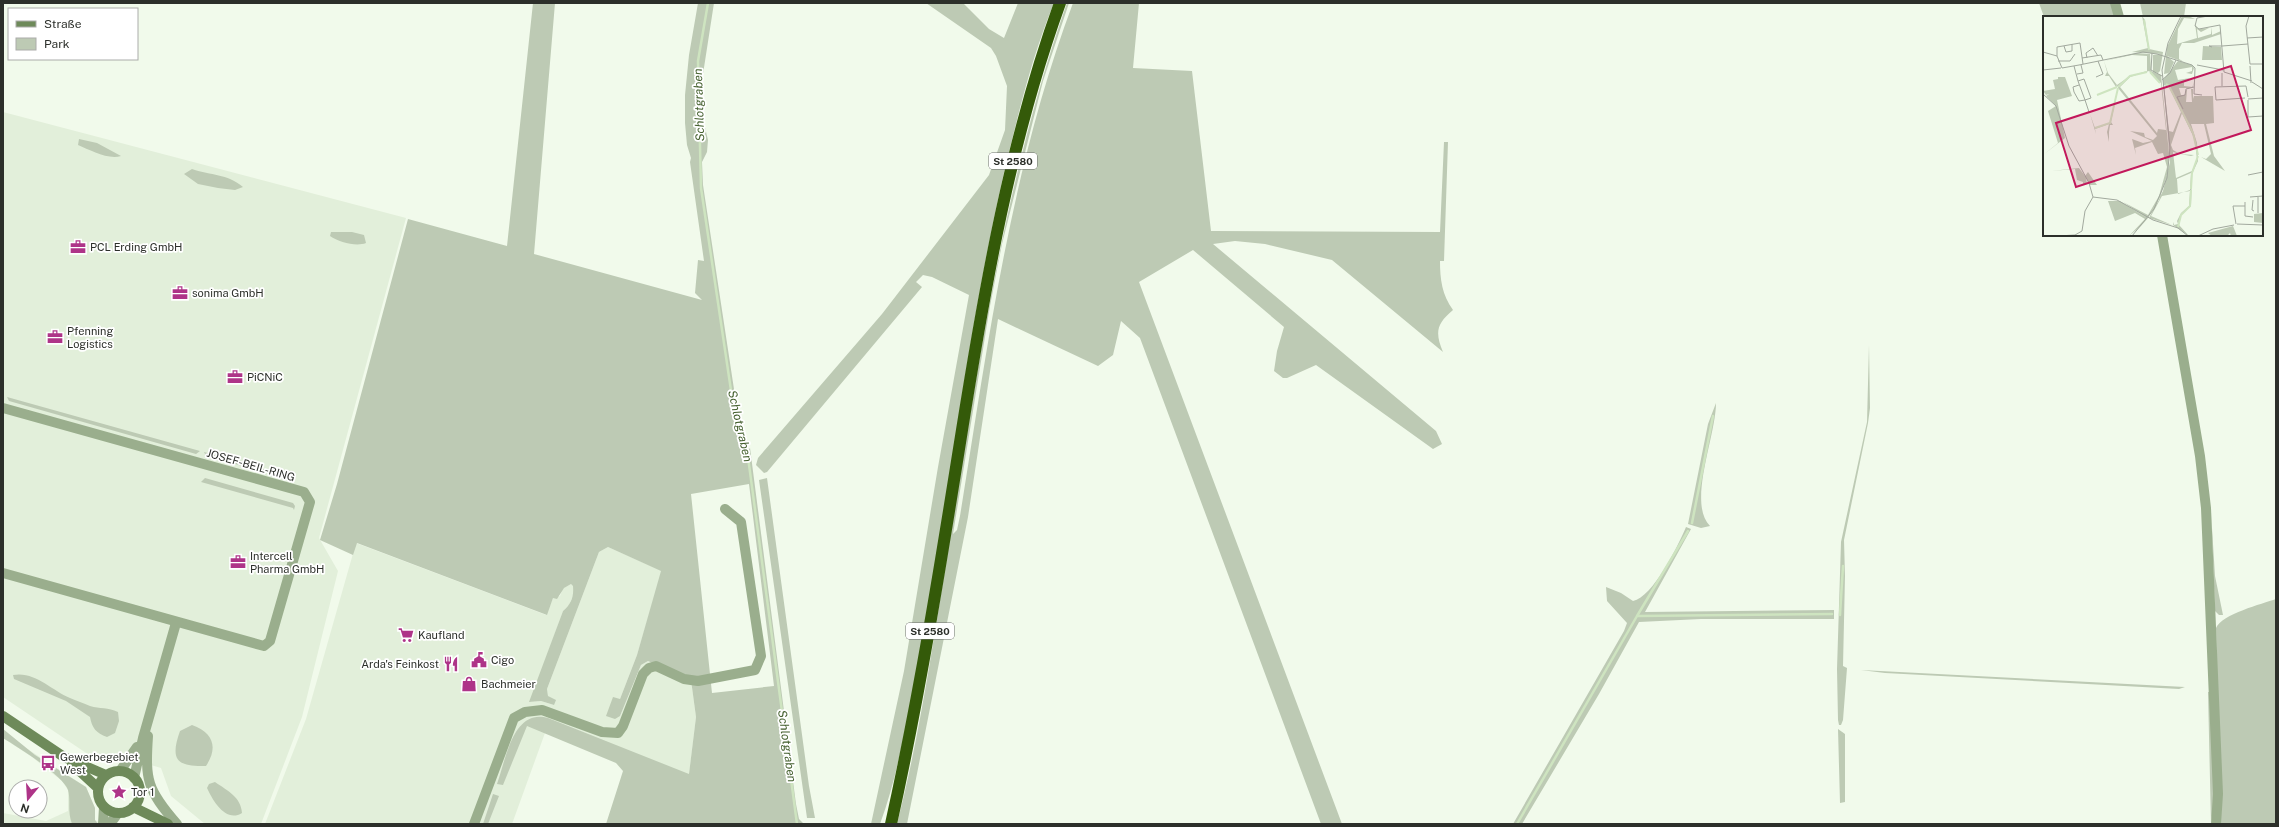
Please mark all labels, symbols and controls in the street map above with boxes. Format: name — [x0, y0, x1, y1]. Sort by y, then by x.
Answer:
legend — [8, 8, 138, 60]
inset map — [2043, 16, 2263, 236]
text: Straße — [44, 17, 82, 31]
text: Park — [44, 37, 70, 51]
water label: Schlotgraben — [691, 68, 707, 142]
road number: St 2580 — [989, 153, 1037, 169]
office icon: PCL Erding GmbH — [69, 238, 87, 256]
place label: PCL Erding GmbH — [90, 241, 182, 253]
office icon: sonima GmbH — [171, 284, 189, 302]
place label: sonima GmbH — [192, 287, 264, 299]
place label: Pfenning Logistics — [67, 325, 113, 350]
office icon: Pfenning Logistics — [46, 328, 64, 346]
office icon: PiCNiC — [226, 368, 244, 386]
place label: PiCNiC — [247, 371, 283, 383]
water label: Schlotgraben — [725, 389, 755, 463]
street label: JOSEF-BEIL-RING — [205, 447, 297, 483]
place label: Intercell Pharma GmbH — [250, 550, 324, 575]
office icon: Intercell Pharma GmbH — [229, 553, 247, 571]
road number: St 2580 — [906, 623, 954, 639]
supermarket icon: Kaufland — [397, 626, 415, 644]
place label: Kaufland — [418, 629, 465, 641]
public building icon: Cigo — [470, 651, 488, 669]
place label: Cigo — [491, 654, 514, 666]
restaurant icon: Arda's Feinkost — [442, 655, 460, 673]
place label: Arda's Feinkost — [361, 658, 439, 670]
shop icon: Bachmeier — [460, 675, 478, 693]
place label: Bachmeier — [481, 678, 536, 690]
water label: Schlotgraben — [775, 709, 799, 783]
place label: Gewerbegebiet West — [60, 751, 138, 776]
bus stop icon: Gewerbegebiet West — [39, 754, 57, 772]
north arrow — [8, 779, 48, 819]
place icon: Tor 1 — [110, 783, 128, 801]
place label: Tor 1 — [131, 786, 154, 798]
text: N — [19, 801, 31, 816]

